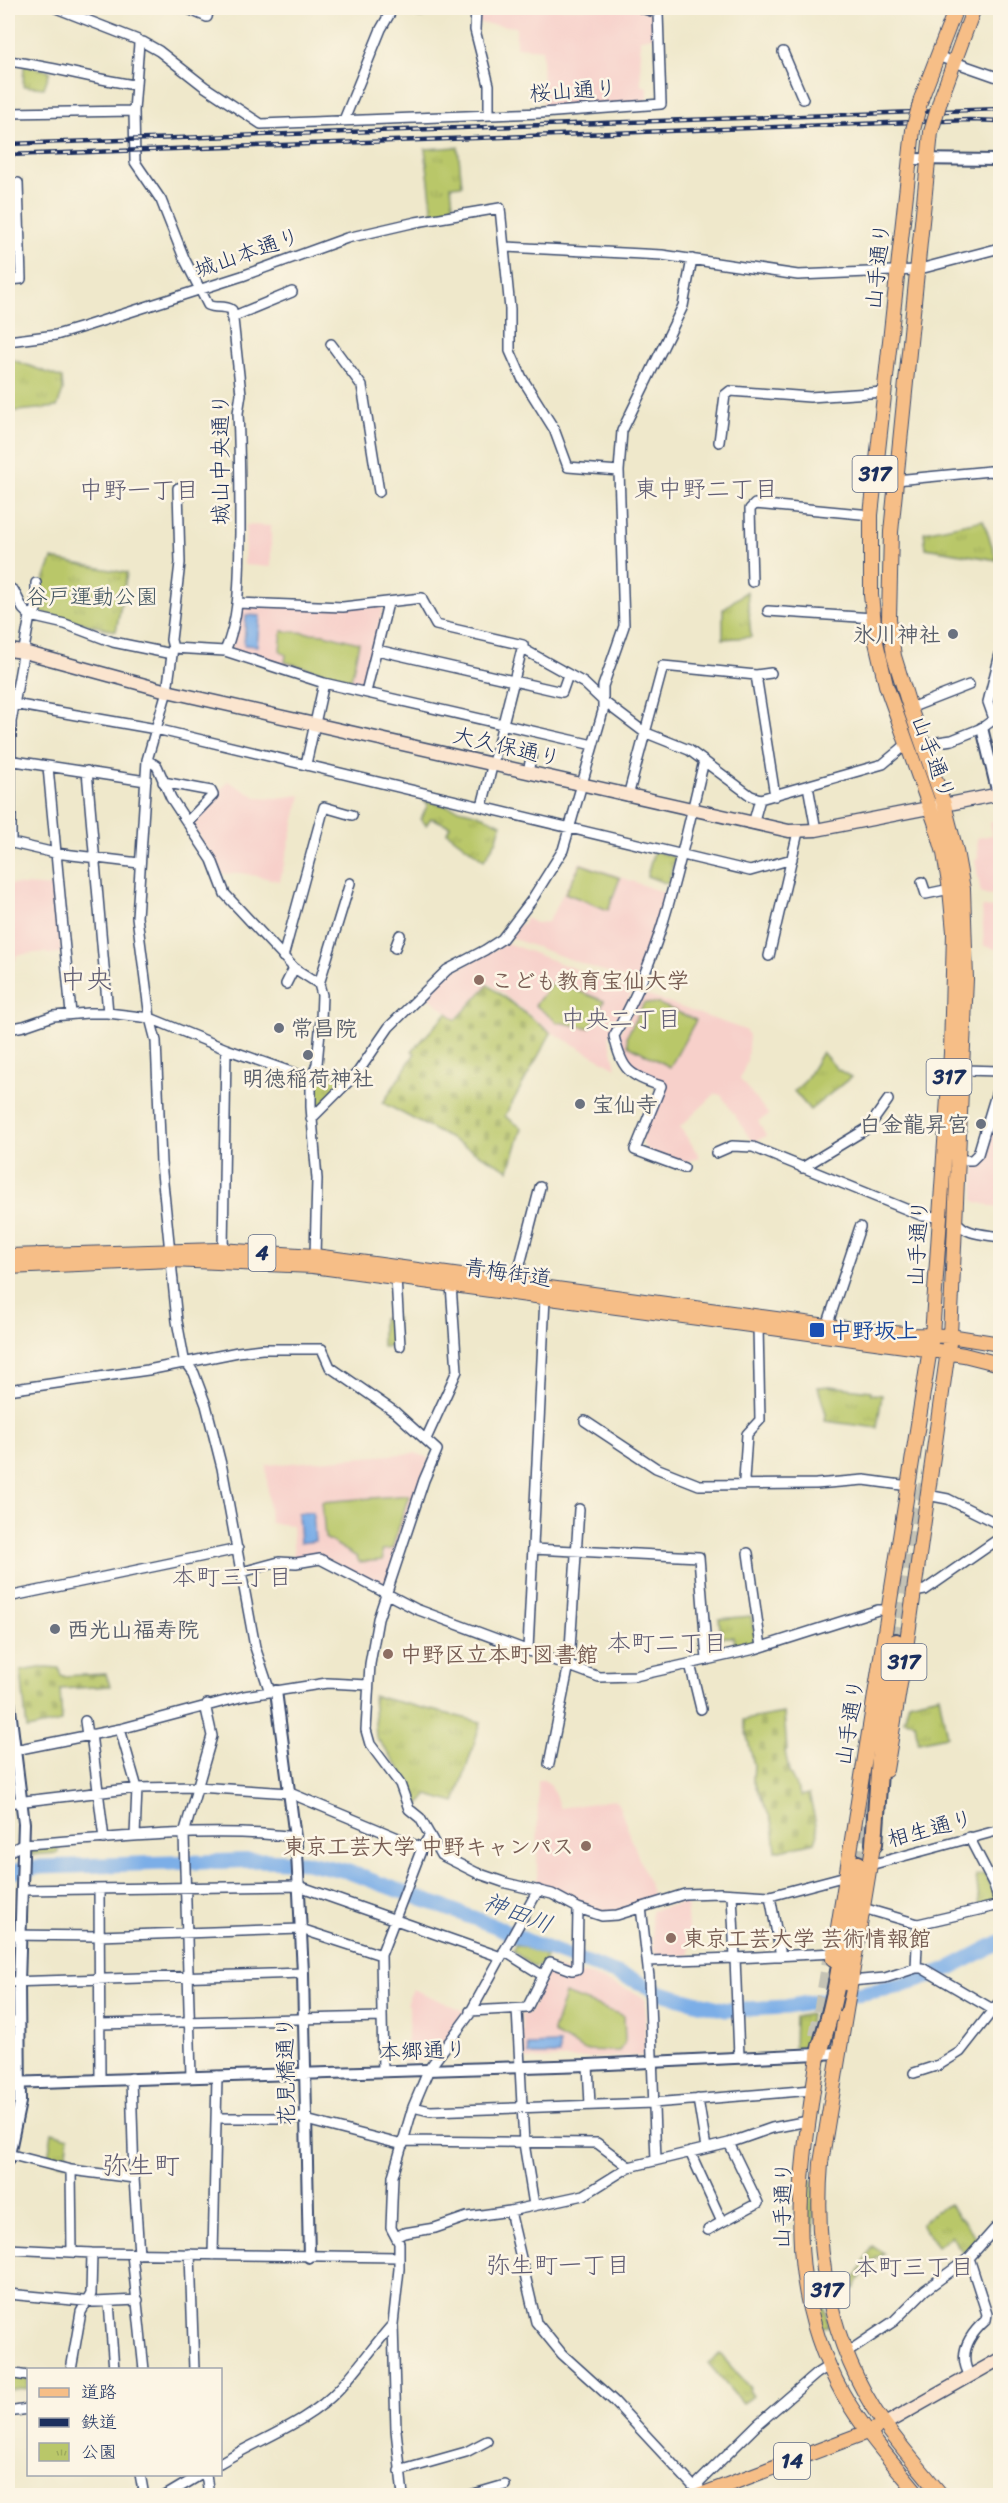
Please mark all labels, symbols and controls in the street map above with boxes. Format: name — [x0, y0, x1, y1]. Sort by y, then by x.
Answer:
street label: 桜山通り — [528, 68, 618, 113]
street label: 城山本通り — [189, 216, 306, 289]
street label: 山手通り — [854, 220, 901, 312]
street label: 城山中央通り — [201, 393, 240, 525]
road number: 317 — [852, 456, 898, 492]
district label: 東中野二丁目 — [634, 468, 778, 510]
district label: 中野一丁目 — [79, 469, 199, 511]
park label: 谷戸運動公園 — [26, 577, 158, 616]
place label: 氷川神社 — [853, 615, 941, 654]
marker: 氷川神社 — [946, 627, 960, 641]
street label: 山手通り — [900, 709, 967, 805]
street label: 大久保通り — [449, 715, 565, 778]
district label: 中央 — [60, 956, 112, 1002]
place label: こども教育宝仙大学 — [491, 961, 689, 1000]
marker: こども教育宝仙大学 — [472, 973, 486, 987]
district label: 中央二丁目 — [561, 998, 681, 1040]
place label: 常昌院 — [291, 1009, 357, 1048]
marker: 常昌院 — [272, 1021, 286, 1035]
marker: 明徳稲荷神社 — [301, 1048, 315, 1062]
place label: 明徳稲荷神社 — [242, 1059, 374, 1098]
road number: 317 — [926, 1059, 972, 1095]
place label: 宝仙寺 — [592, 1085, 658, 1124]
marker: 宝仙寺 — [573, 1097, 587, 1111]
place label: 白金龍昇宮 — [859, 1105, 969, 1144]
marker: 白金龍昇宮 — [974, 1117, 988, 1131]
street label: 山手通り — [896, 1198, 939, 1288]
road number: 4 — [248, 1235, 276, 1271]
street label: 青梅街道 — [462, 1247, 554, 1298]
place label: 中野坂上 — [830, 1311, 918, 1350]
marker: 中野坂上 — [808, 1321, 826, 1339]
district label: 本町三丁目 — [172, 1556, 292, 1598]
place label: 西光山福寿院 — [67, 1610, 199, 1649]
marker: 西光山福寿院 — [48, 1622, 62, 1636]
district label: 本町二丁目 — [607, 1622, 727, 1664]
place label: 中野区立本町図書館 — [400, 1635, 598, 1674]
road number: 317 — [882, 1644, 926, 1680]
marker: 中野区立本町図書館 — [381, 1647, 395, 1661]
street label: 山手通り — [823, 1676, 876, 1769]
street label: 相生通り — [883, 1798, 978, 1859]
place label: 東京工芸大学 中野キャンパス — [283, 1827, 574, 1866]
marker: 東京工芸大学 中野キャンパス — [579, 1839, 593, 1853]
water label: 神田川 — [477, 1880, 559, 1946]
place label: 東京工芸大学 芸術情報館 — [683, 1919, 931, 1958]
marker: 東京工芸大学 芸術情報館 — [664, 1931, 678, 1945]
street label: 花見橋通り — [265, 2016, 306, 2126]
street label: 本郷通り — [378, 2029, 468, 2072]
district label: 弥生町 — [102, 2142, 180, 2188]
street label: 山手通り — [762, 2161, 803, 2249]
district label: 弥生町一丁目 — [486, 2244, 630, 2286]
district label: 本町三丁目 — [854, 2246, 974, 2288]
road number: 317 — [804, 2272, 850, 2308]
legend — [27, 2368, 222, 2476]
text: 道路 — [81, 2376, 117, 2408]
text: 鉄道 — [81, 2406, 117, 2438]
text: 公園 — [81, 2436, 117, 2468]
road number: 14 — [774, 2443, 810, 2479]

